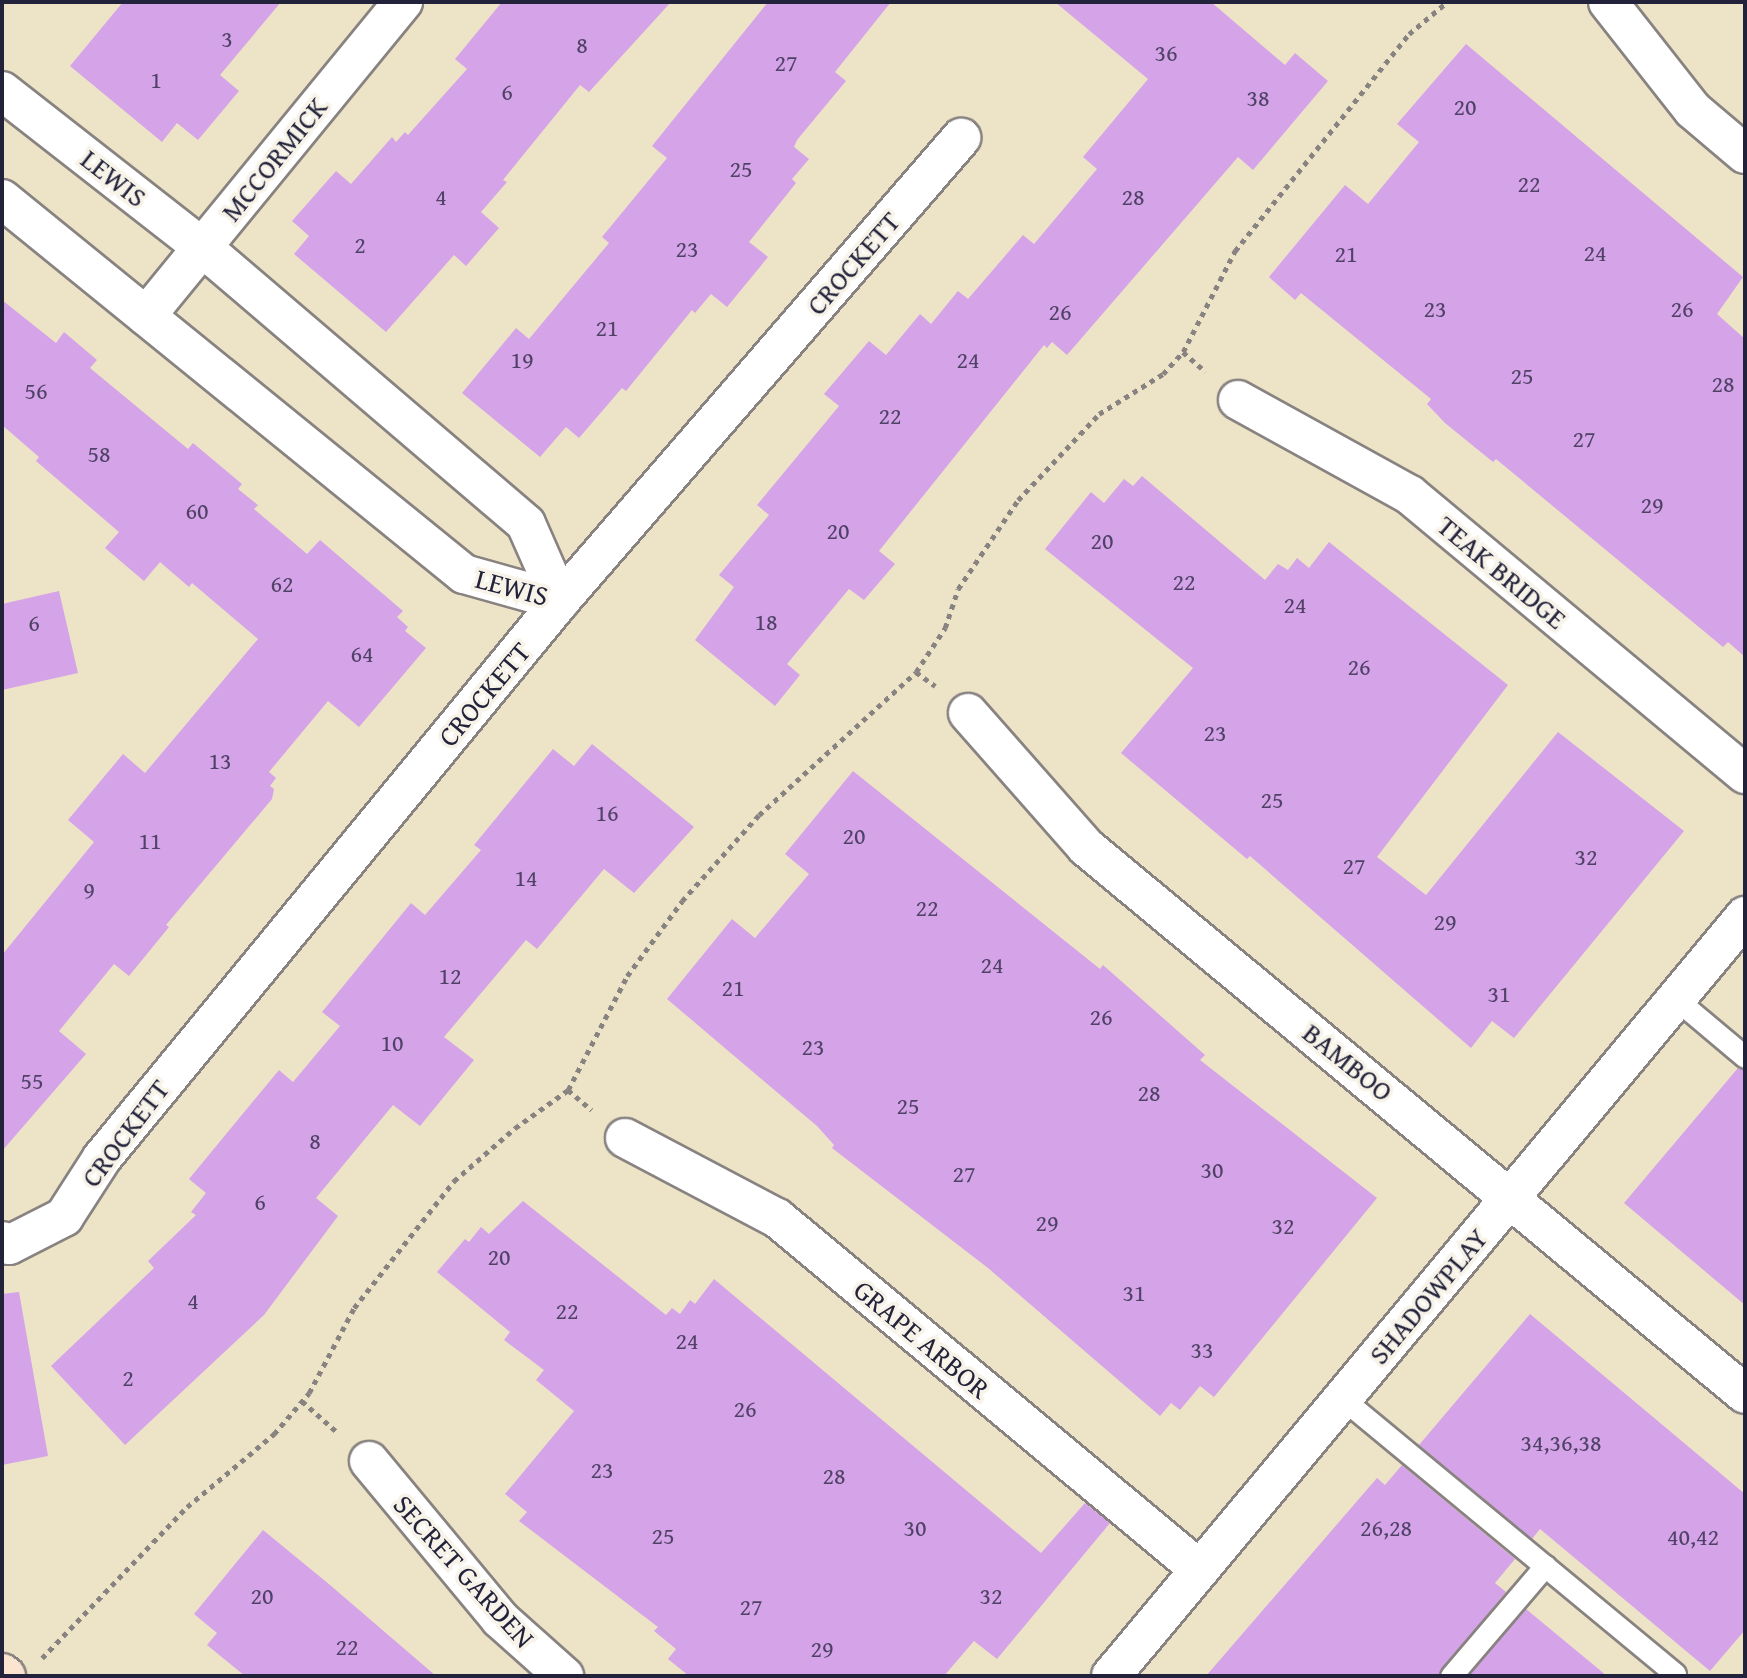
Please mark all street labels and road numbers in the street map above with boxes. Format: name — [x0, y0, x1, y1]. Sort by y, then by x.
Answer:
street label: MCCORMICK — [214, 90, 334, 228]
street label: LEWIS — [75, 142, 153, 214]
street label: CROCKETT — [799, 205, 907, 321]
street label: TEAK BRIDGE — [1431, 508, 1573, 636]
street label: LEWIS — [472, 561, 552, 613]
street label: CROCKETT — [431, 635, 537, 753]
street label: BAMBOO — [1296, 1016, 1400, 1108]
street label: CROCKETT — [74, 1073, 176, 1193]
street label: SHADOWPLAY — [1361, 1221, 1495, 1371]
street label: GRAPE ARBOR — [847, 1272, 997, 1406]
street label: SECRET GARDEN — [387, 1488, 541, 1654]

